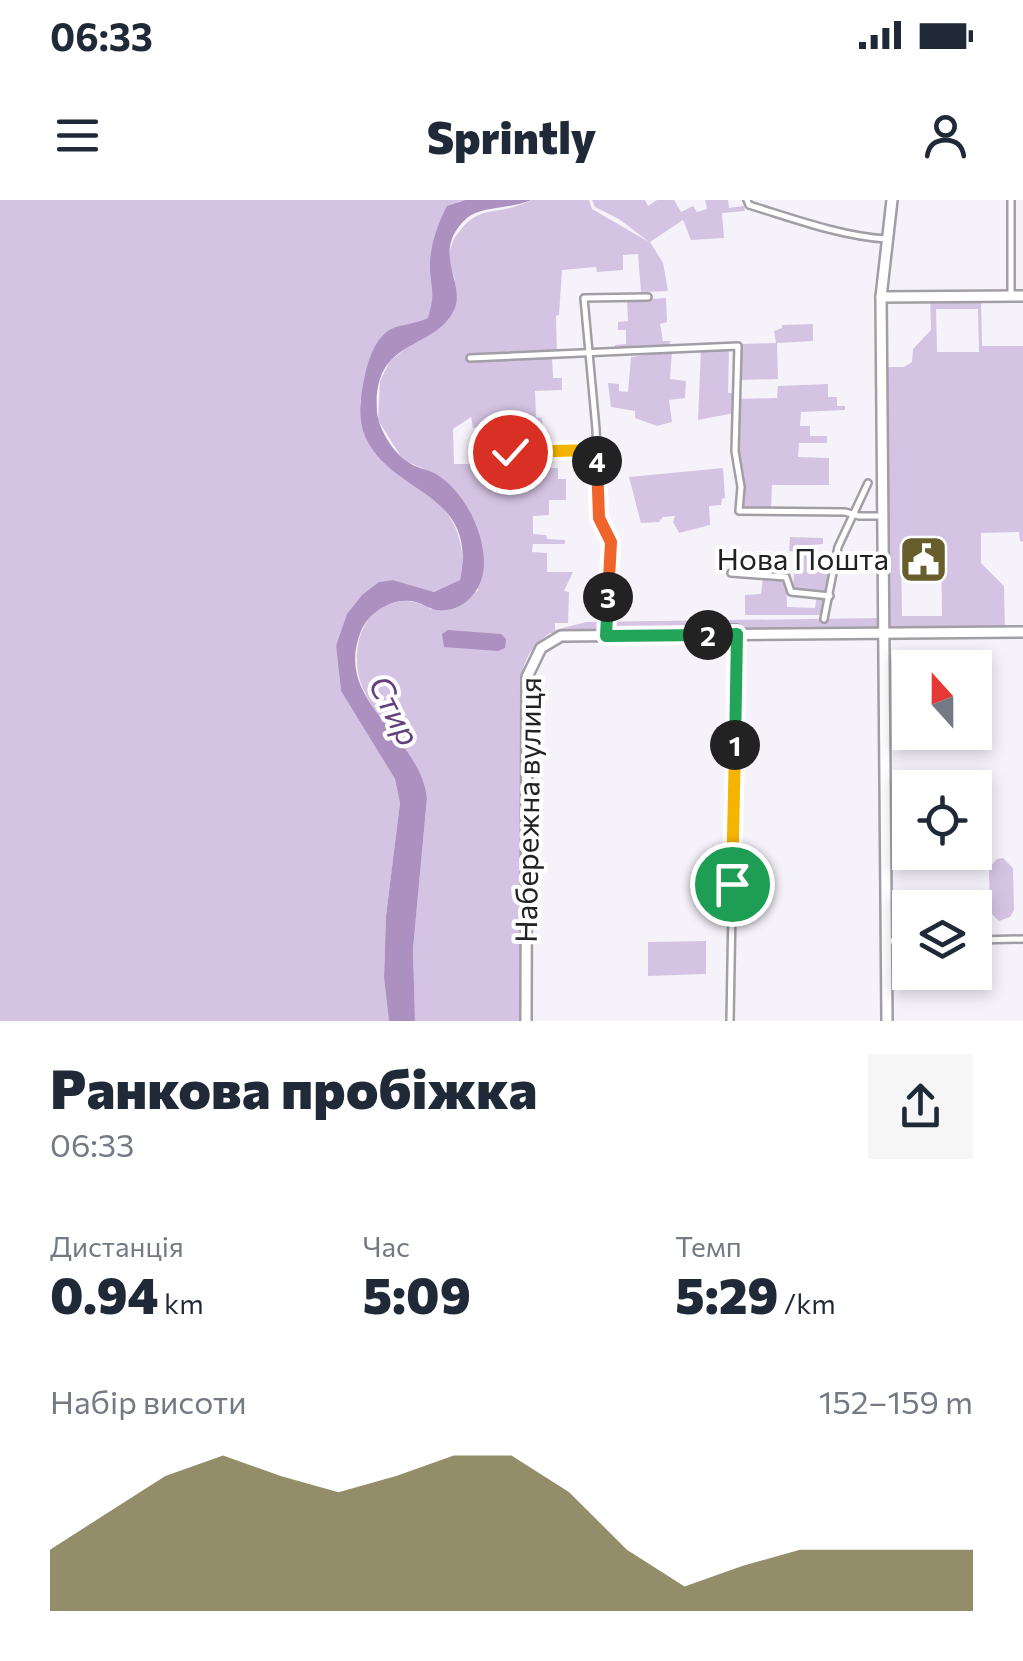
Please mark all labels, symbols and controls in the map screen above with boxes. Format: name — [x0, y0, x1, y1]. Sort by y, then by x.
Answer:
text: 06:33 — [50, 12, 153, 59]
icon: menu — [50, 108, 105, 163]
text: Sprintly — [427, 108, 596, 163]
icon: person — [918, 108, 973, 163]
pin — [468, 410, 553, 495]
icon: check — [483, 425, 538, 480]
pin: 4 — [572, 436, 622, 486]
text: 4 — [588, 444, 606, 478]
public building icon: Нова Пошта — [898, 534, 950, 586]
place label: Нова Пошта — [716, 539, 889, 576]
pin: 3 — [583, 572, 633, 622]
text: 3 — [600, 580, 616, 614]
pin: 2 — [683, 610, 733, 660]
text: 2 — [700, 618, 716, 652]
north arrow — [892, 650, 992, 750]
map controls — [892, 650, 992, 990]
water label: Стир — [361, 668, 430, 752]
street label: Набережна вулиця — [506, 677, 547, 943]
pin: 1 — [710, 720, 760, 770]
text: 1 — [729, 728, 741, 762]
button: locate — [892, 770, 992, 870]
pin — [690, 842, 775, 927]
icon: arrive — [705, 857, 760, 912]
button: layers — [892, 890, 992, 990]
text: Ранкова пробіжка — [50, 1053, 537, 1120]
button: share — [868, 1054, 973, 1159]
text: 06:33 — [50, 1124, 134, 1164]
text: Дистанція — [50, 1229, 184, 1263]
text: Час — [363, 1229, 410, 1263]
text: Темп — [675, 1229, 742, 1263]
text: 0.94 — [50, 1263, 159, 1324]
text: 5:09 — [363, 1263, 471, 1324]
text: 5:29 — [675, 1263, 778, 1324]
text: km — [159, 1286, 204, 1320]
text: /km — [778, 1286, 836, 1320]
text: Набір висоти — [50, 1381, 247, 1421]
text: 152–159 m — [819, 1381, 973, 1421]

